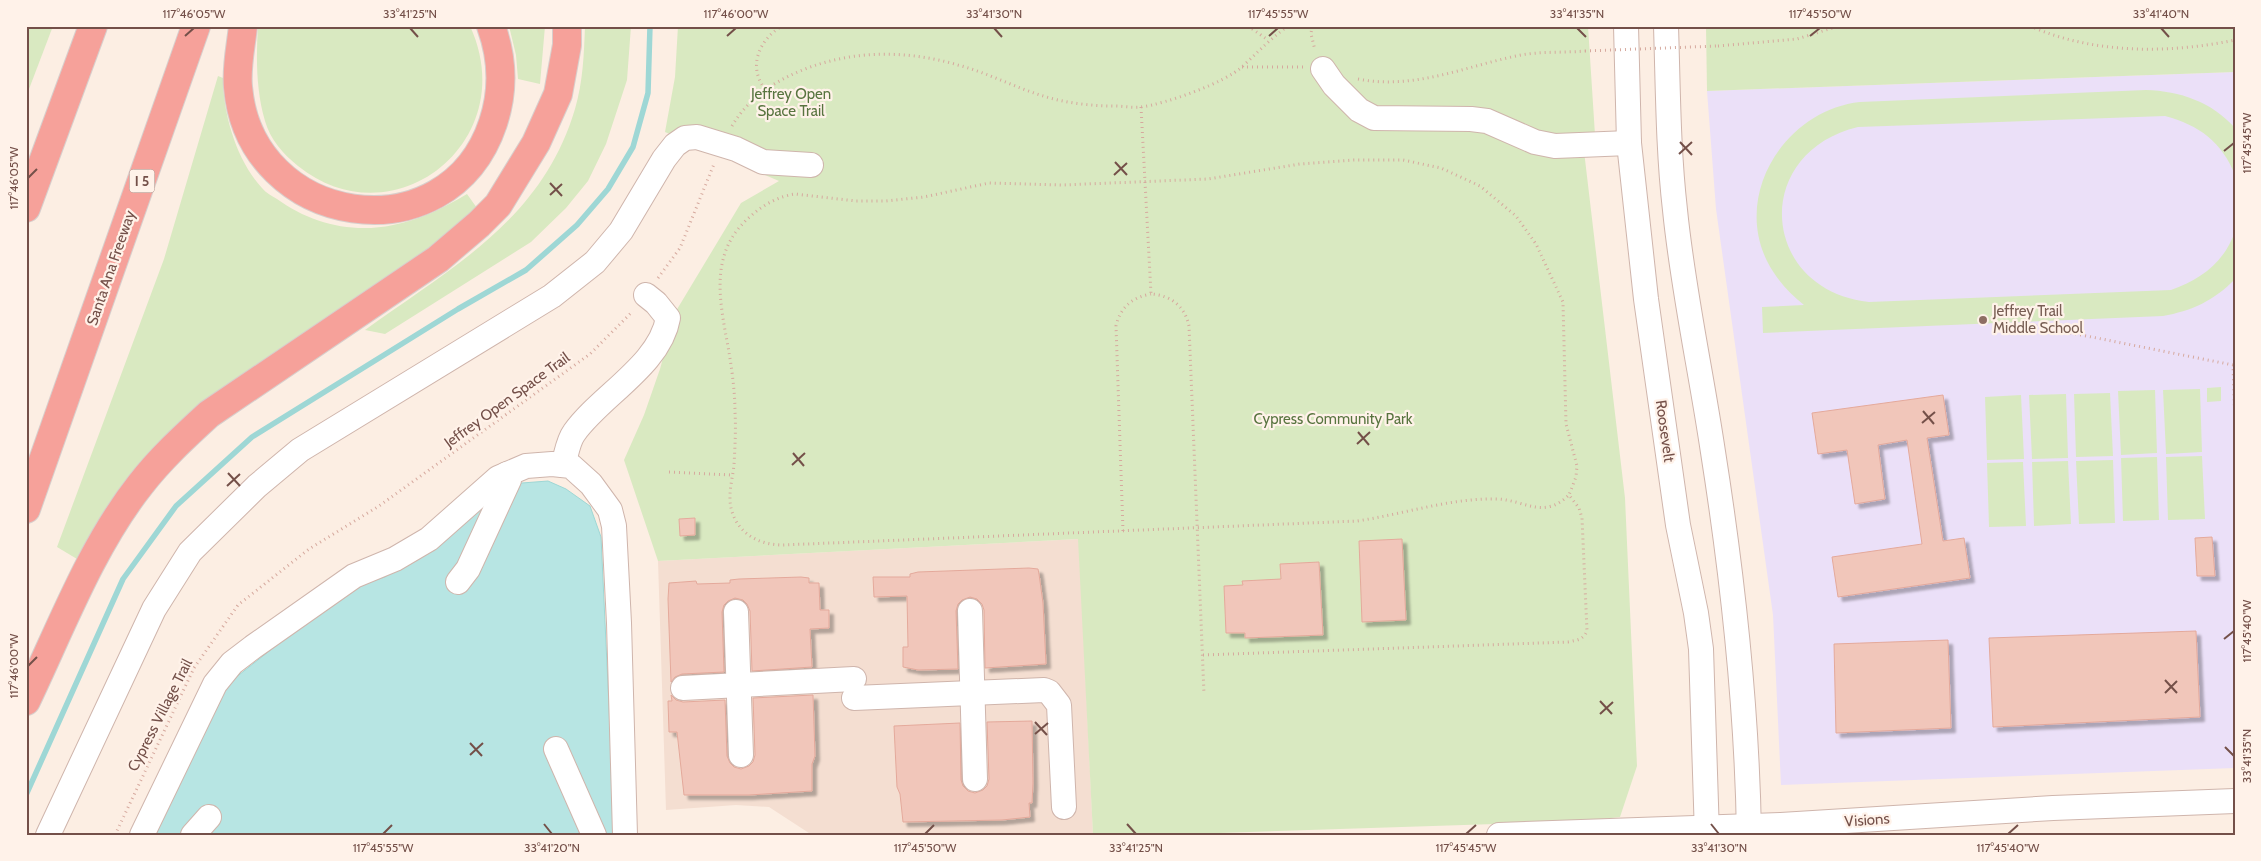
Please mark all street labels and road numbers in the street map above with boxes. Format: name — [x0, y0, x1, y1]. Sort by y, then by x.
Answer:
road number: I 5 — [130, 170, 154, 192]
street label: Santa Ana Freeway — [83, 208, 139, 328]
street label: Jeffrey Open Space Trail — [440, 348, 574, 452]
street label: Roosevelt — [1652, 399, 1678, 463]
street label: Cypress Village Trail — [124, 655, 196, 774]
street label: Visions — [1844, 809, 1890, 831]

